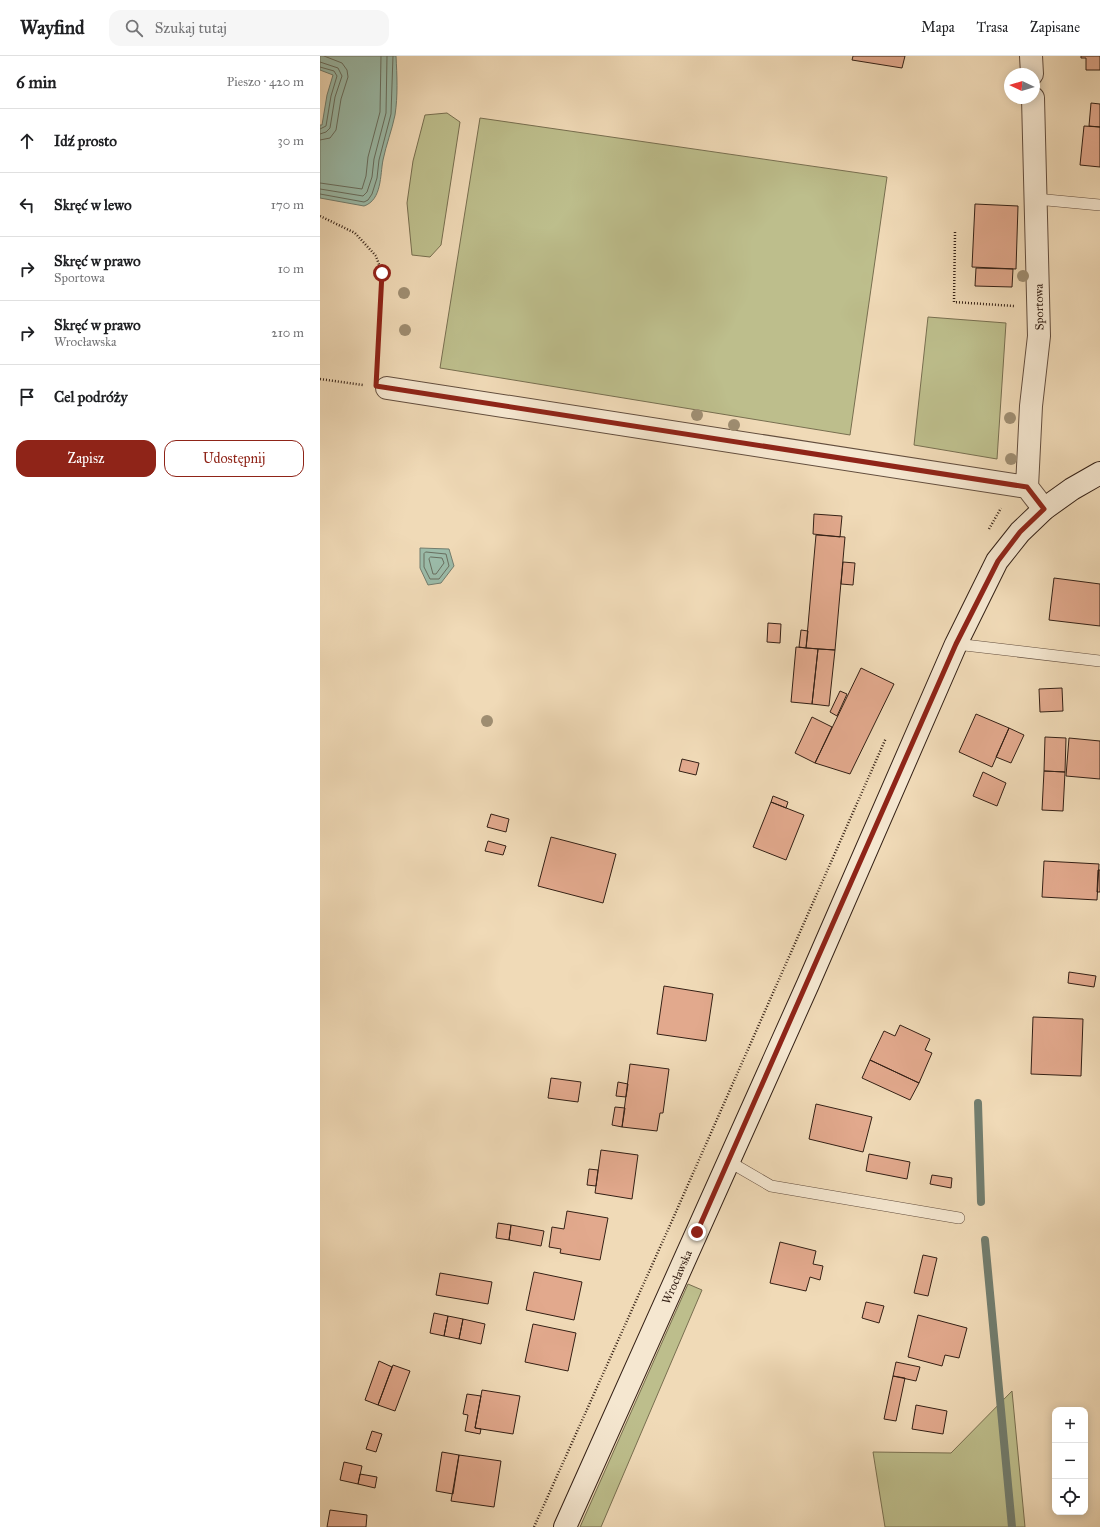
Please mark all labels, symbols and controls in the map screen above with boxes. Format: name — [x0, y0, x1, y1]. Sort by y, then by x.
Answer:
search box — [109, 10, 389, 46]
text: Wayfind — [20, 16, 85, 39]
icon: search — [123, 17, 145, 39]
text: Szukaj tutaj — [155, 19, 227, 37]
text: Mapa — [921, 19, 955, 36]
text: Trasa — [977, 19, 1008, 36]
text: Zapisane — [1030, 19, 1080, 36]
north arrow — [1004, 68, 1040, 104]
text: 6 min — [16, 72, 57, 93]
text: Pieszo · 420 m — [227, 74, 304, 90]
icon: ahead — [16, 130, 38, 152]
text: Idź prosto — [54, 132, 117, 150]
text: 30 m — [278, 133, 304, 149]
icon: left — [16, 194, 38, 216]
text: Skręć w lewo — [54, 196, 132, 214]
text: 170 m — [271, 197, 304, 213]
text: Skręć w prawo — [54, 252, 141, 270]
icon: right — [16, 258, 38, 280]
text: 10 m — [278, 261, 304, 277]
route start — [373, 264, 391, 282]
text: Sportowa — [54, 270, 105, 286]
street label: Sportowa — [1032, 283, 1046, 330]
text: Skręć w prawo — [54, 316, 141, 334]
icon: right — [16, 322, 38, 344]
text: 210 m — [271, 325, 304, 341]
text: Wrocławska — [54, 334, 116, 350]
icon: arrive — [16, 386, 38, 408]
text: Cel podróży — [54, 388, 128, 406]
button: Zapisz — [16, 440, 156, 477]
button: Udostępnij — [164, 440, 304, 477]
route end — [688, 1223, 706, 1241]
street label: Wrocławska — [659, 1247, 695, 1306]
map controls — [1052, 1407, 1088, 1515]
button: + — [1052, 1407, 1088, 1443]
button: − — [1052, 1443, 1088, 1479]
button: locate — [1052, 1479, 1088, 1515]

